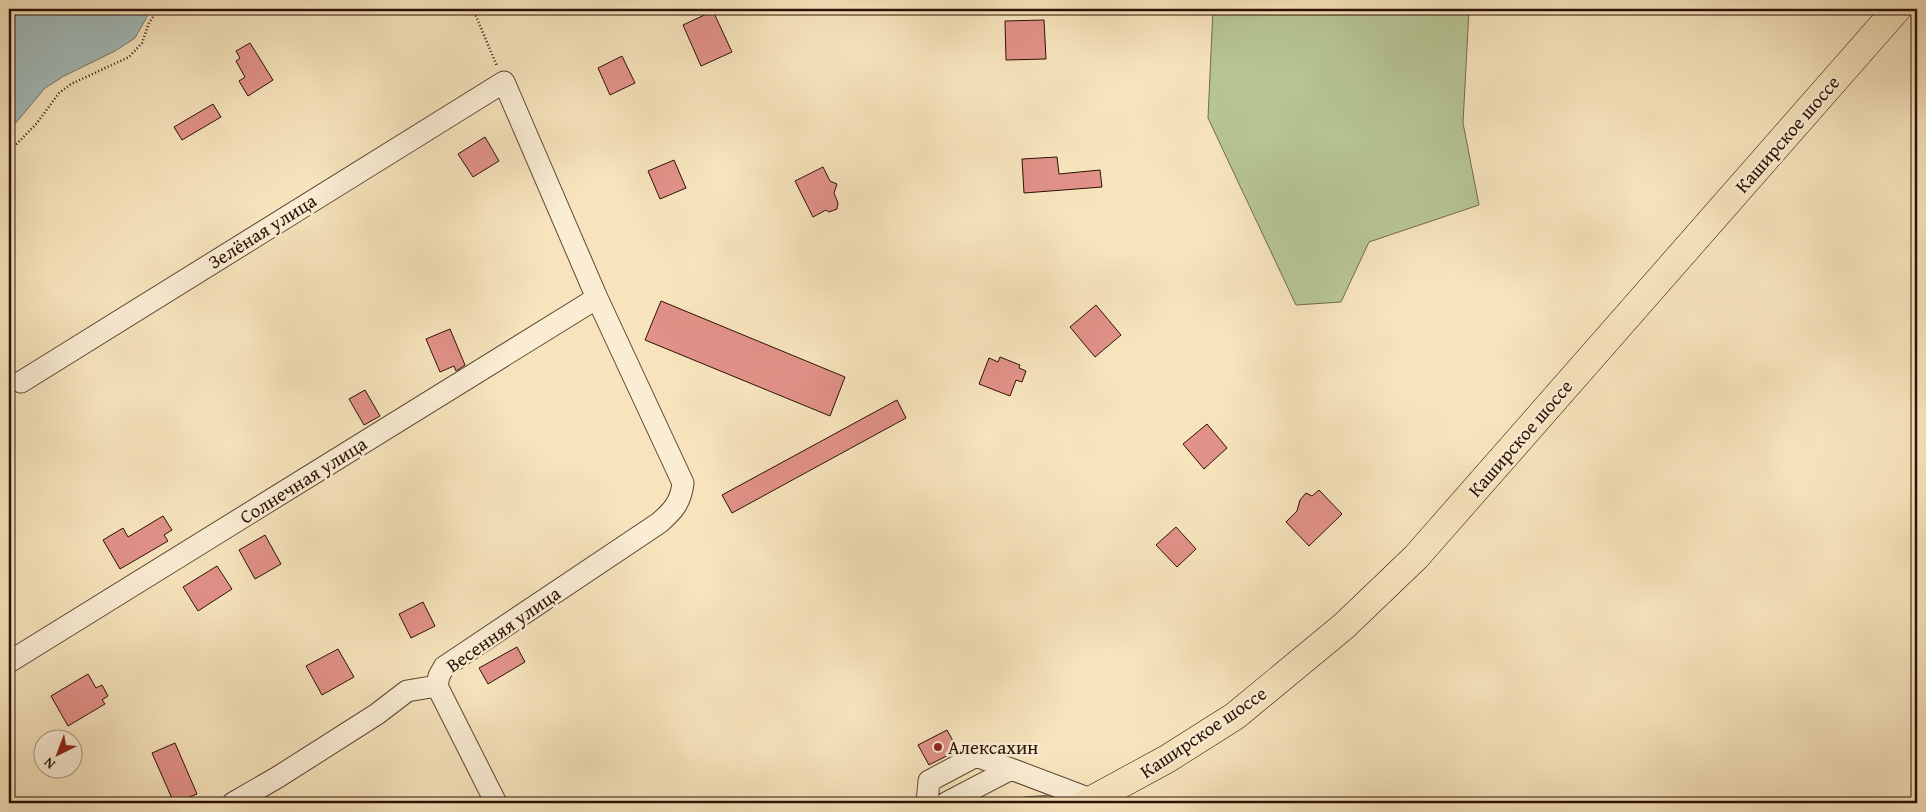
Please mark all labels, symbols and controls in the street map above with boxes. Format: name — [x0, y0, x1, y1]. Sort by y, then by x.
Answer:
street label: Каширское шоссе — [1728, 69, 1846, 199]
street label: Зелёная улица — [202, 186, 322, 276]
street label: Каширское шоссе — [1461, 373, 1579, 503]
street label: Солнечная улица — [234, 430, 372, 530]
street label: Весенняя улица — [440, 579, 566, 679]
street label: Каширское шоссе — [1134, 679, 1272, 785]
north arrow — [32, 730, 82, 780]
place label: Алексахин — [948, 733, 1038, 761]
marker: Алексахин — [932, 741, 944, 753]
text: N — [39, 753, 59, 774]

